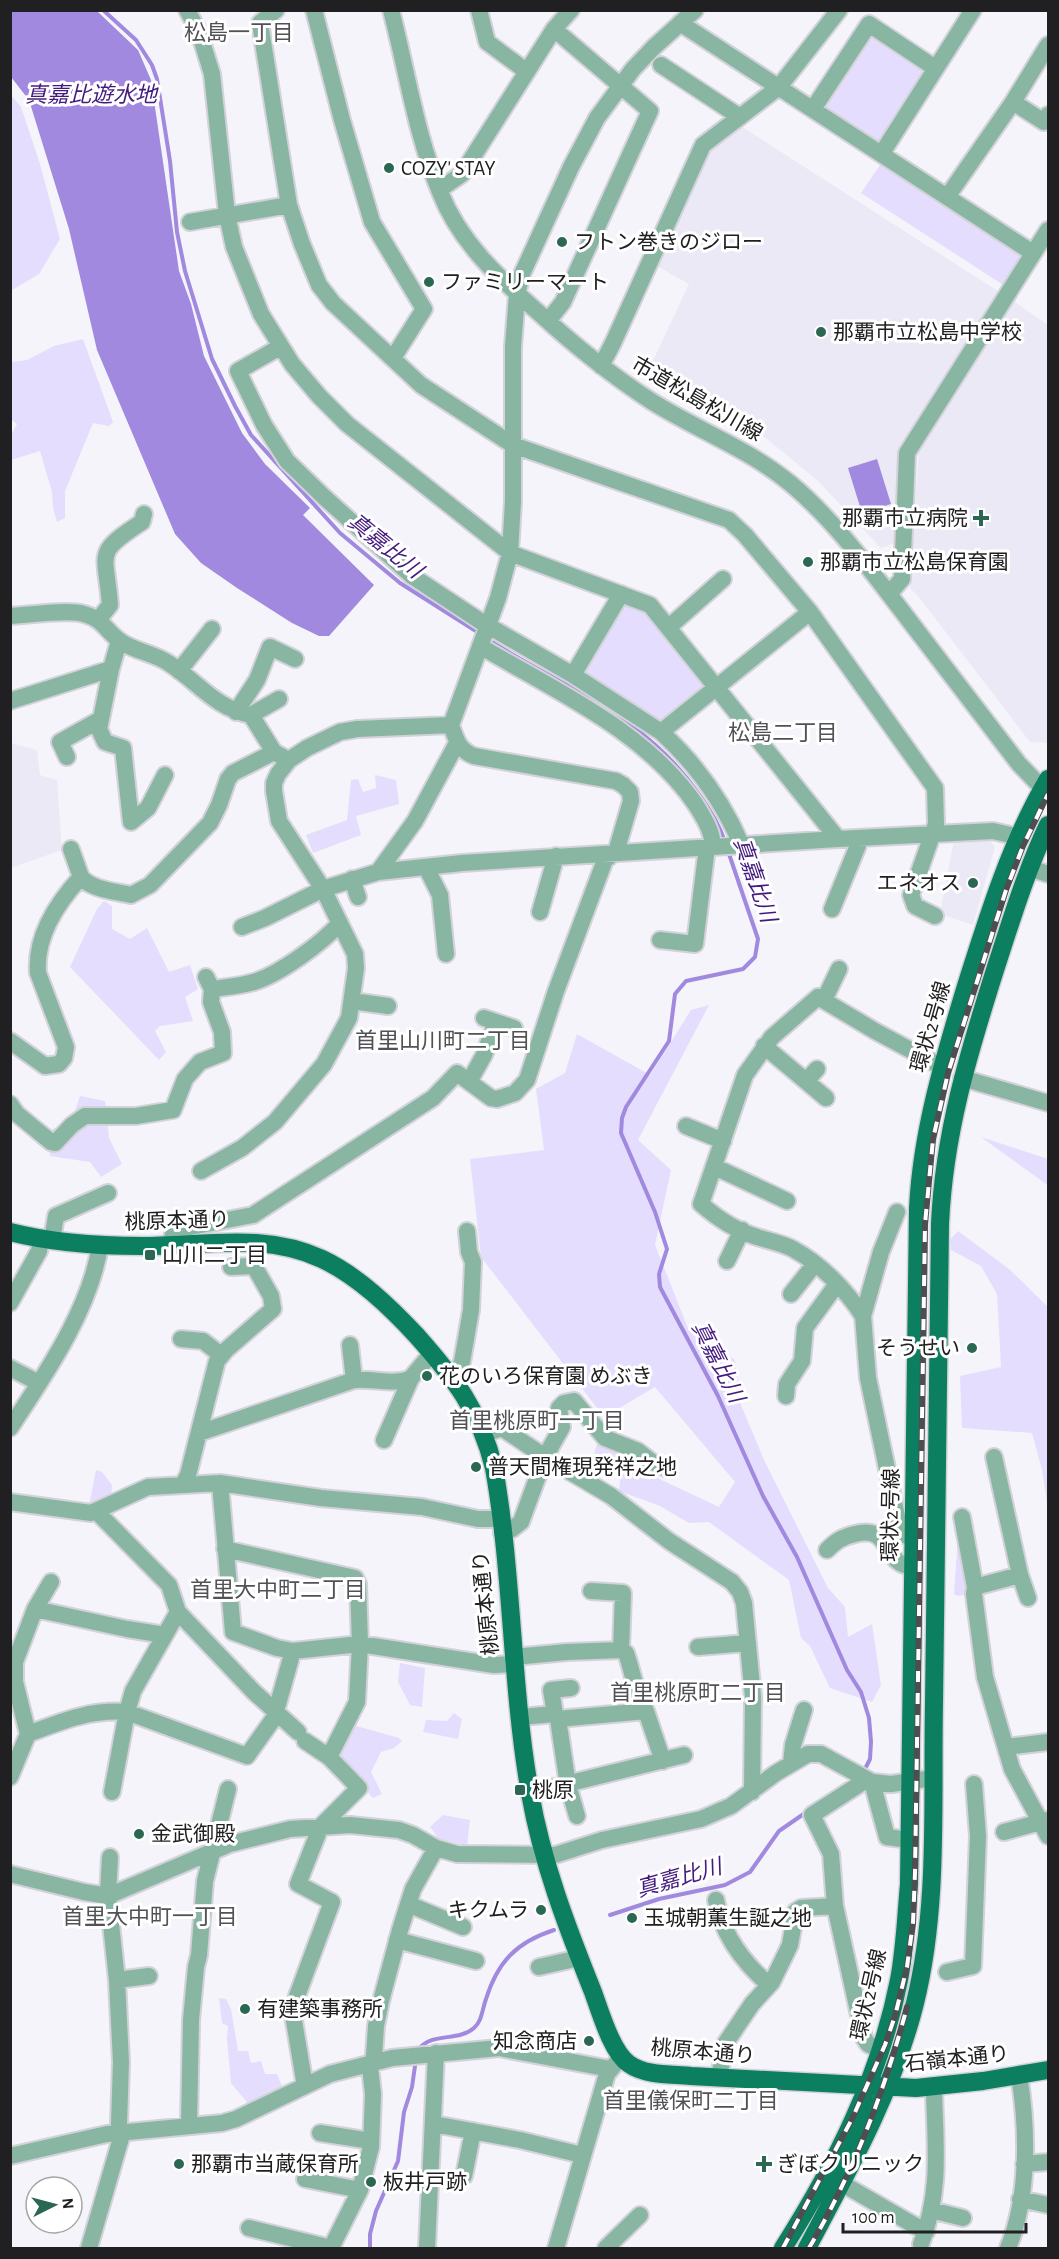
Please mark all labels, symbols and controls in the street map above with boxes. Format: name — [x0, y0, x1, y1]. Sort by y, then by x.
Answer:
district label: 松島一丁目 — [184, 21, 294, 44]
water label: 真嘉比遊水地 — [25, 83, 159, 106]
place label: COZY' STAY — [401, 158, 496, 179]
marker: COZY' STAY — [382, 161, 396, 175]
place label: フトン巻きのジロー — [574, 231, 763, 253]
marker: フトン巻きのジロー — [555, 235, 569, 249]
place label: ファミリーマート — [441, 272, 609, 293]
marker: ファミリーマート — [422, 275, 436, 289]
place label: 那覇市立松島中学校 — [833, 321, 1022, 343]
marker: 那覇市立松島中学校 — [814, 325, 828, 339]
street label: 市道松島松川線 — [628, 352, 766, 445]
place label: 那覇市立病院 — [842, 507, 968, 529]
water label: 真嘉比川 — [344, 509, 428, 583]
marker: 那覇市立病院 — [972, 509, 990, 527]
place label: 那覇市立松島保育園 — [820, 551, 1009, 573]
marker: 那覇市立松島保育園 — [801, 555, 815, 569]
district label: 松島二丁目 — [728, 721, 838, 744]
water label: 真嘉比川 — [730, 834, 781, 927]
place label: エネオス — [877, 873, 961, 894]
marker: エネオス — [966, 876, 980, 890]
street label: 環状2号線 — [907, 979, 954, 1075]
district label: 首里山川町二丁目 — [355, 1029, 531, 1052]
street label: 桃原本通り — [124, 1208, 230, 1233]
place label: 山川二丁目 — [162, 1244, 267, 1266]
marker: 山川二丁目 — [143, 1248, 157, 1262]
water label: 真嘉比川 — [688, 1317, 750, 1408]
place label: そうせい — [876, 1338, 960, 1359]
marker: そうせい — [965, 1341, 979, 1355]
place label: 花のいろ保育園 めぶき — [439, 1365, 652, 1387]
marker: 花のいろ保育園 めぶき — [420, 1369, 434, 1383]
district label: 首里桃原町一丁目 — [449, 1409, 625, 1432]
place label: 普天間権現発祥之地 — [488, 1456, 677, 1478]
marker: 普天間権現発祥之地 — [469, 1460, 483, 1474]
street label: 環状2号線 — [879, 1468, 902, 1562]
street label: 桃原本通り — [469, 1550, 502, 1656]
district label: 首里大中町二丁目 — [190, 1578, 366, 1601]
district label: 首里桃原町二丁目 — [610, 1681, 786, 1704]
place label: 桃原 — [532, 1779, 574, 1801]
marker: 桃原 — [513, 1783, 527, 1797]
place label: 金武御殿 — [151, 1823, 235, 1845]
marker: 金武御殿 — [132, 1827, 146, 1841]
water label: 真嘉比川 — [633, 1854, 726, 1901]
place label: キクムラ — [448, 1899, 529, 1921]
marker: キクムラ — [534, 1903, 548, 1917]
district label: 首里大中町一丁目 — [62, 1905, 238, 1928]
place label: 玉城朝薫生誕之地 — [644, 1907, 812, 1929]
marker: 玉城朝薫生誕之地 — [625, 1911, 639, 1925]
street label: 環状2号線 — [847, 1947, 890, 2043]
place label: 有建築事務所 — [257, 1998, 383, 2020]
marker: 有建築事務所 — [238, 2002, 252, 2016]
place label: 知念商店 — [493, 2030, 577, 2052]
marker: 知念商店 — [582, 2034, 596, 2048]
street label: 桃原本通り — [650, 2036, 756, 2067]
street label: 石嶺本通り — [904, 2042, 1010, 2075]
district label: 首里儀保町二丁目 — [603, 2089, 779, 2112]
place label: 那覇市当蔵保育所 — [191, 2153, 359, 2175]
place label: ぎぼクリニック — [777, 2153, 924, 2175]
marker: ぎぼクリニック — [755, 2155, 773, 2173]
marker: 那覇市当蔵保育所 — [172, 2157, 186, 2171]
place label: 板井戸跡 — [383, 2171, 467, 2193]
north arrow — [24, 2175, 84, 2235]
marker: 板井戸跡 — [364, 2175, 378, 2189]
scale bar — [843, 2196, 1026, 2234]
text: N — [59, 2197, 76, 2210]
text: 100 m — [852, 2209, 895, 2227]

